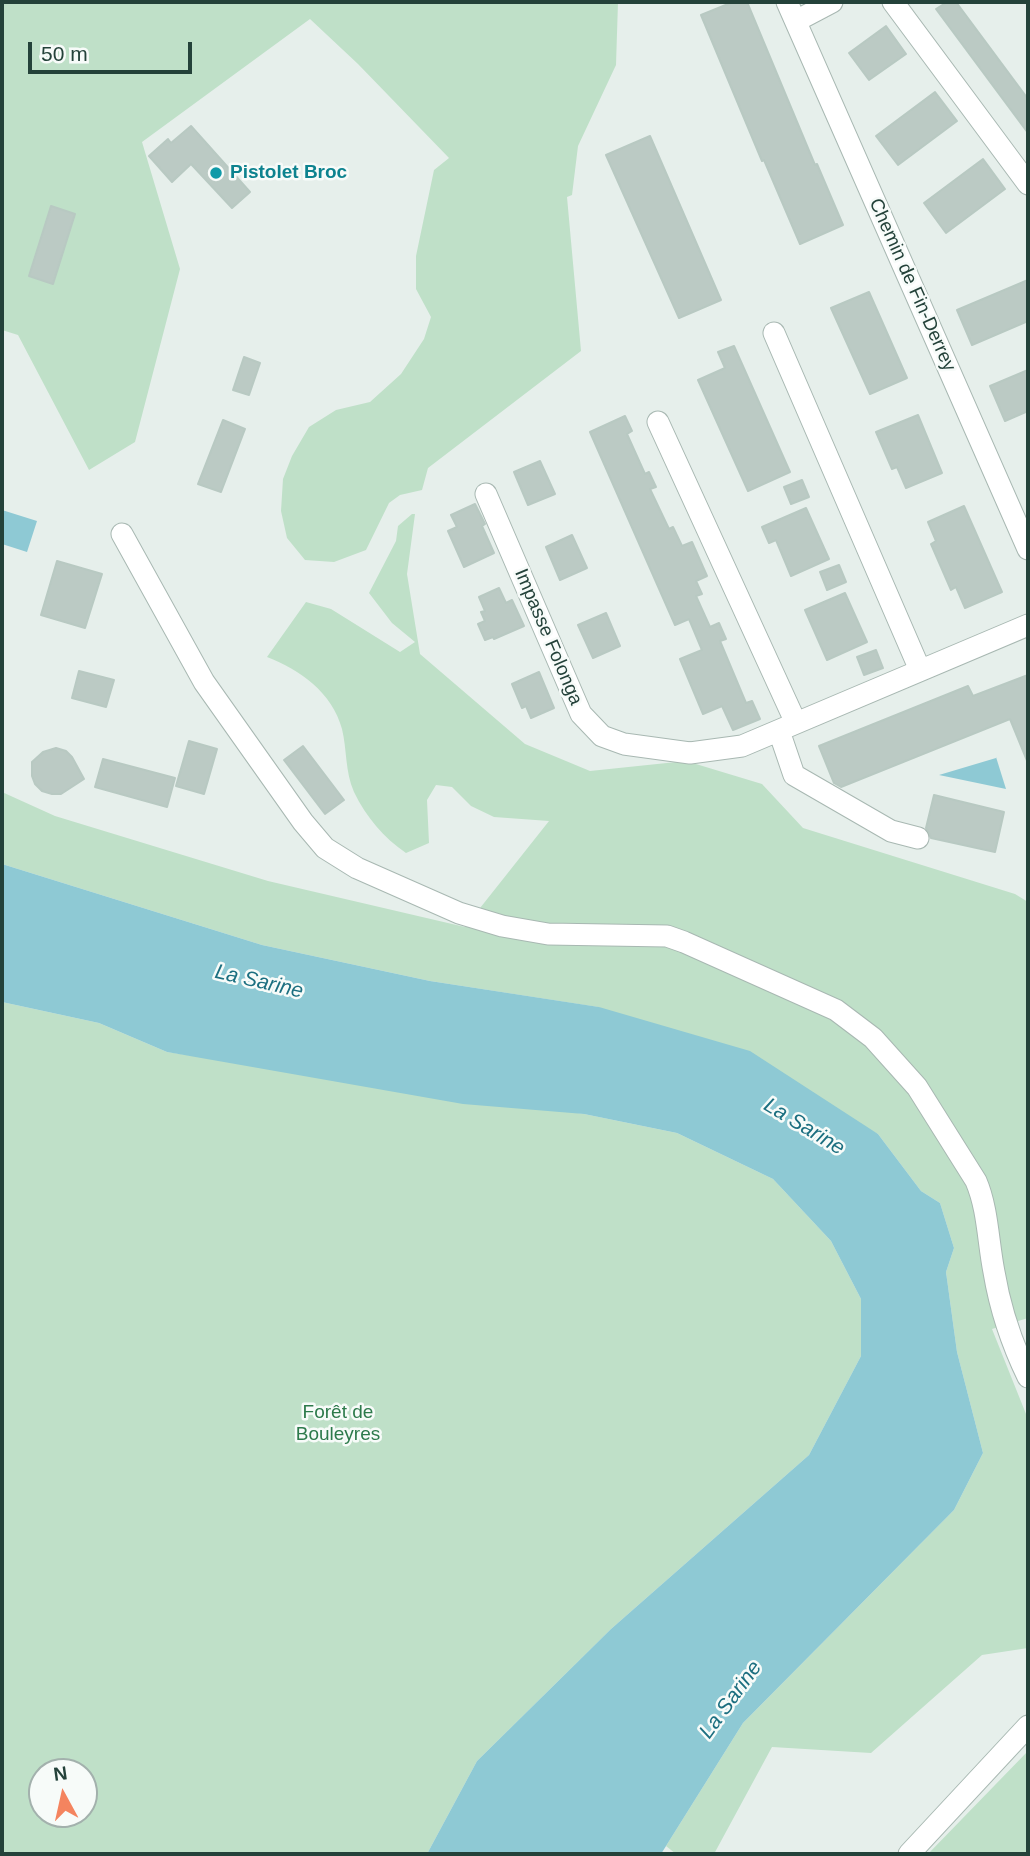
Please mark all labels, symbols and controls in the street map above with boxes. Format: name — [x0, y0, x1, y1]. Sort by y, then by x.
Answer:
scale bar — [32, 28, 196, 72]
text: 50 m — [41, 42, 88, 65]
place label: Pistolet Broc — [230, 162, 347, 184]
marker: Pistolet Broc — [208, 165, 224, 181]
street label: Chemin de Fin-Derrey — [864, 195, 960, 375]
street label: Impasse Folonga — [509, 565, 587, 709]
water label: La Sarine — [212, 960, 306, 1004]
water label: La Sarine — [759, 1093, 849, 1161]
park label: Forêt de Bouleyres — [296, 1402, 380, 1446]
water label: La Sarine — [694, 1656, 768, 1744]
north arrow — [28, 1758, 98, 1828]
text: N — [52, 1762, 69, 1785]

